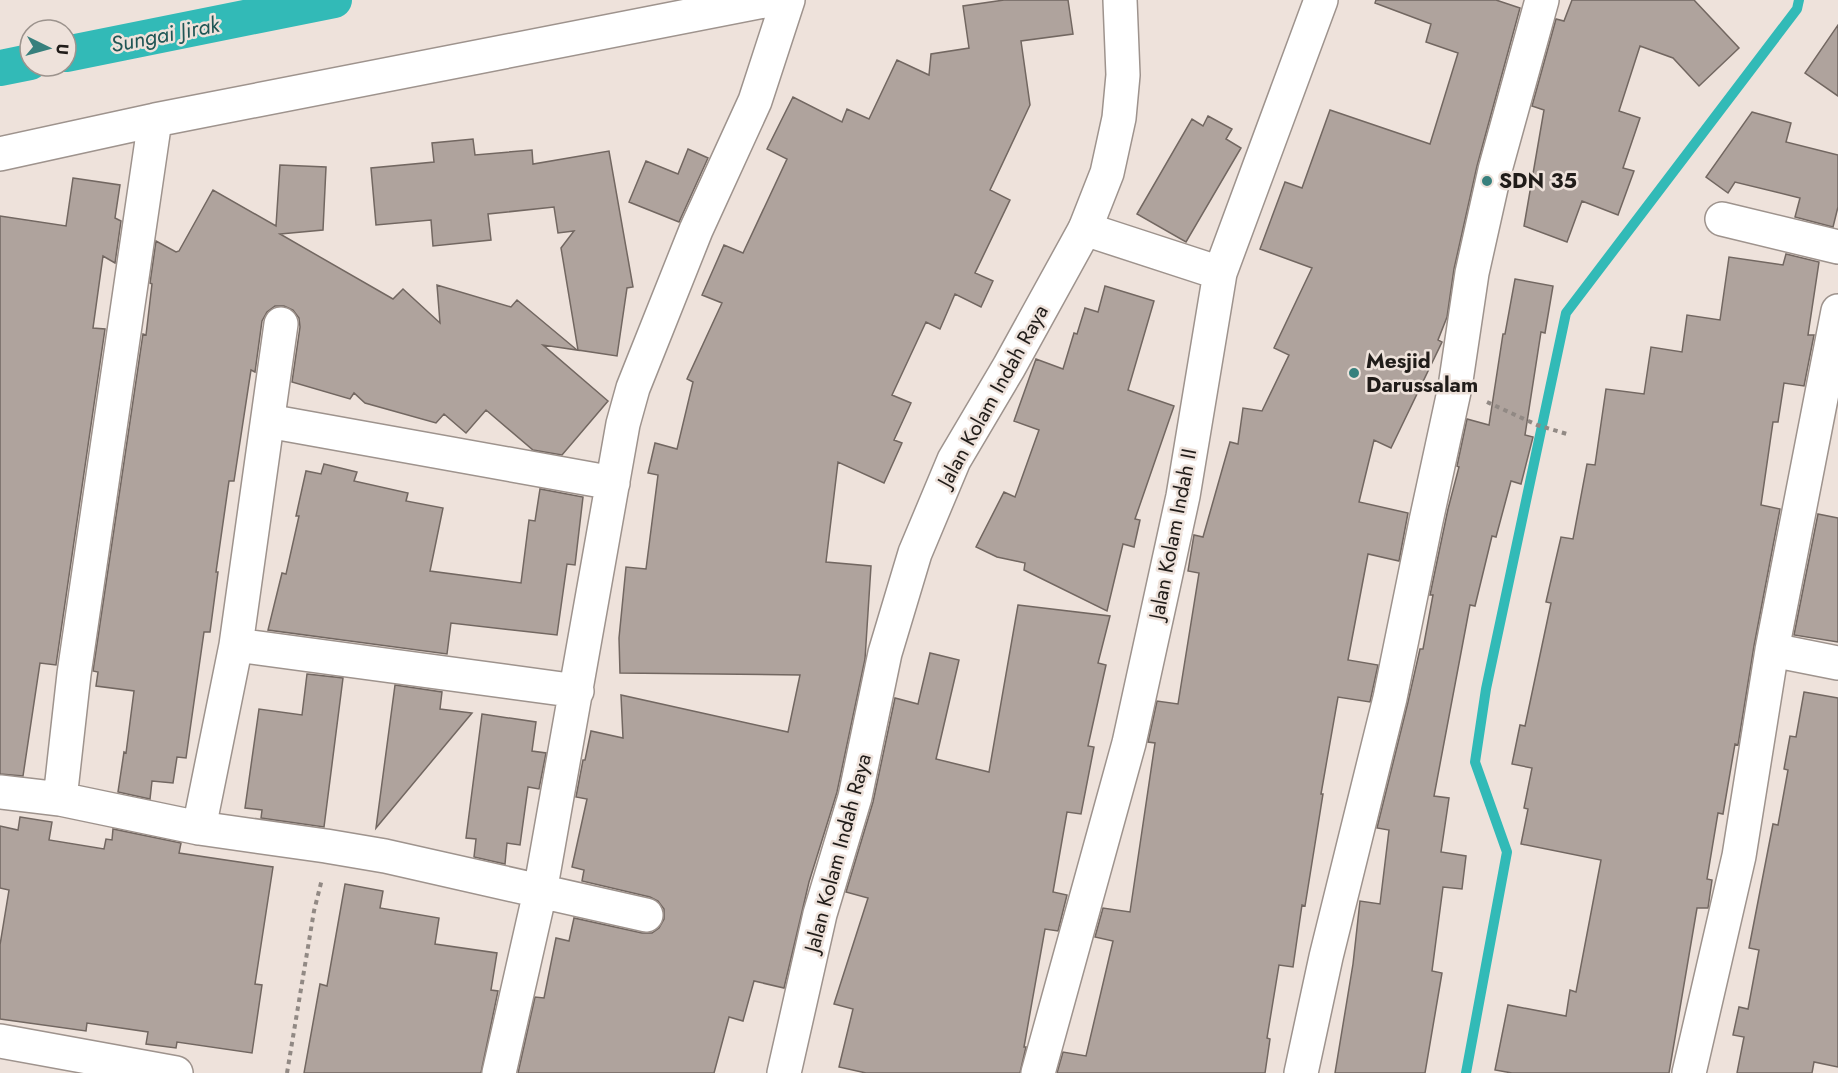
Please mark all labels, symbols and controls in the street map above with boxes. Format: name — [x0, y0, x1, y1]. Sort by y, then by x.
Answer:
water label: Sungai Jirak — [108, 7, 224, 60]
north arrow — [18, 18, 78, 78]
text: U — [50, 43, 74, 56]
place label: SDN 35 — [1499, 166, 1577, 196]
marker: SDN 35 — [1480, 174, 1494, 188]
street label: Jalan Kolam Indah Raya — [929, 299, 1056, 495]
place label: Mesjid Darussalam — [1366, 346, 1478, 400]
marker: Mesjid Darussalam — [1347, 366, 1361, 380]
street label: Jalan Kolam Indah II — [1141, 446, 1204, 625]
street label: Jalan Kolam Indah Raya — [796, 750, 879, 958]

